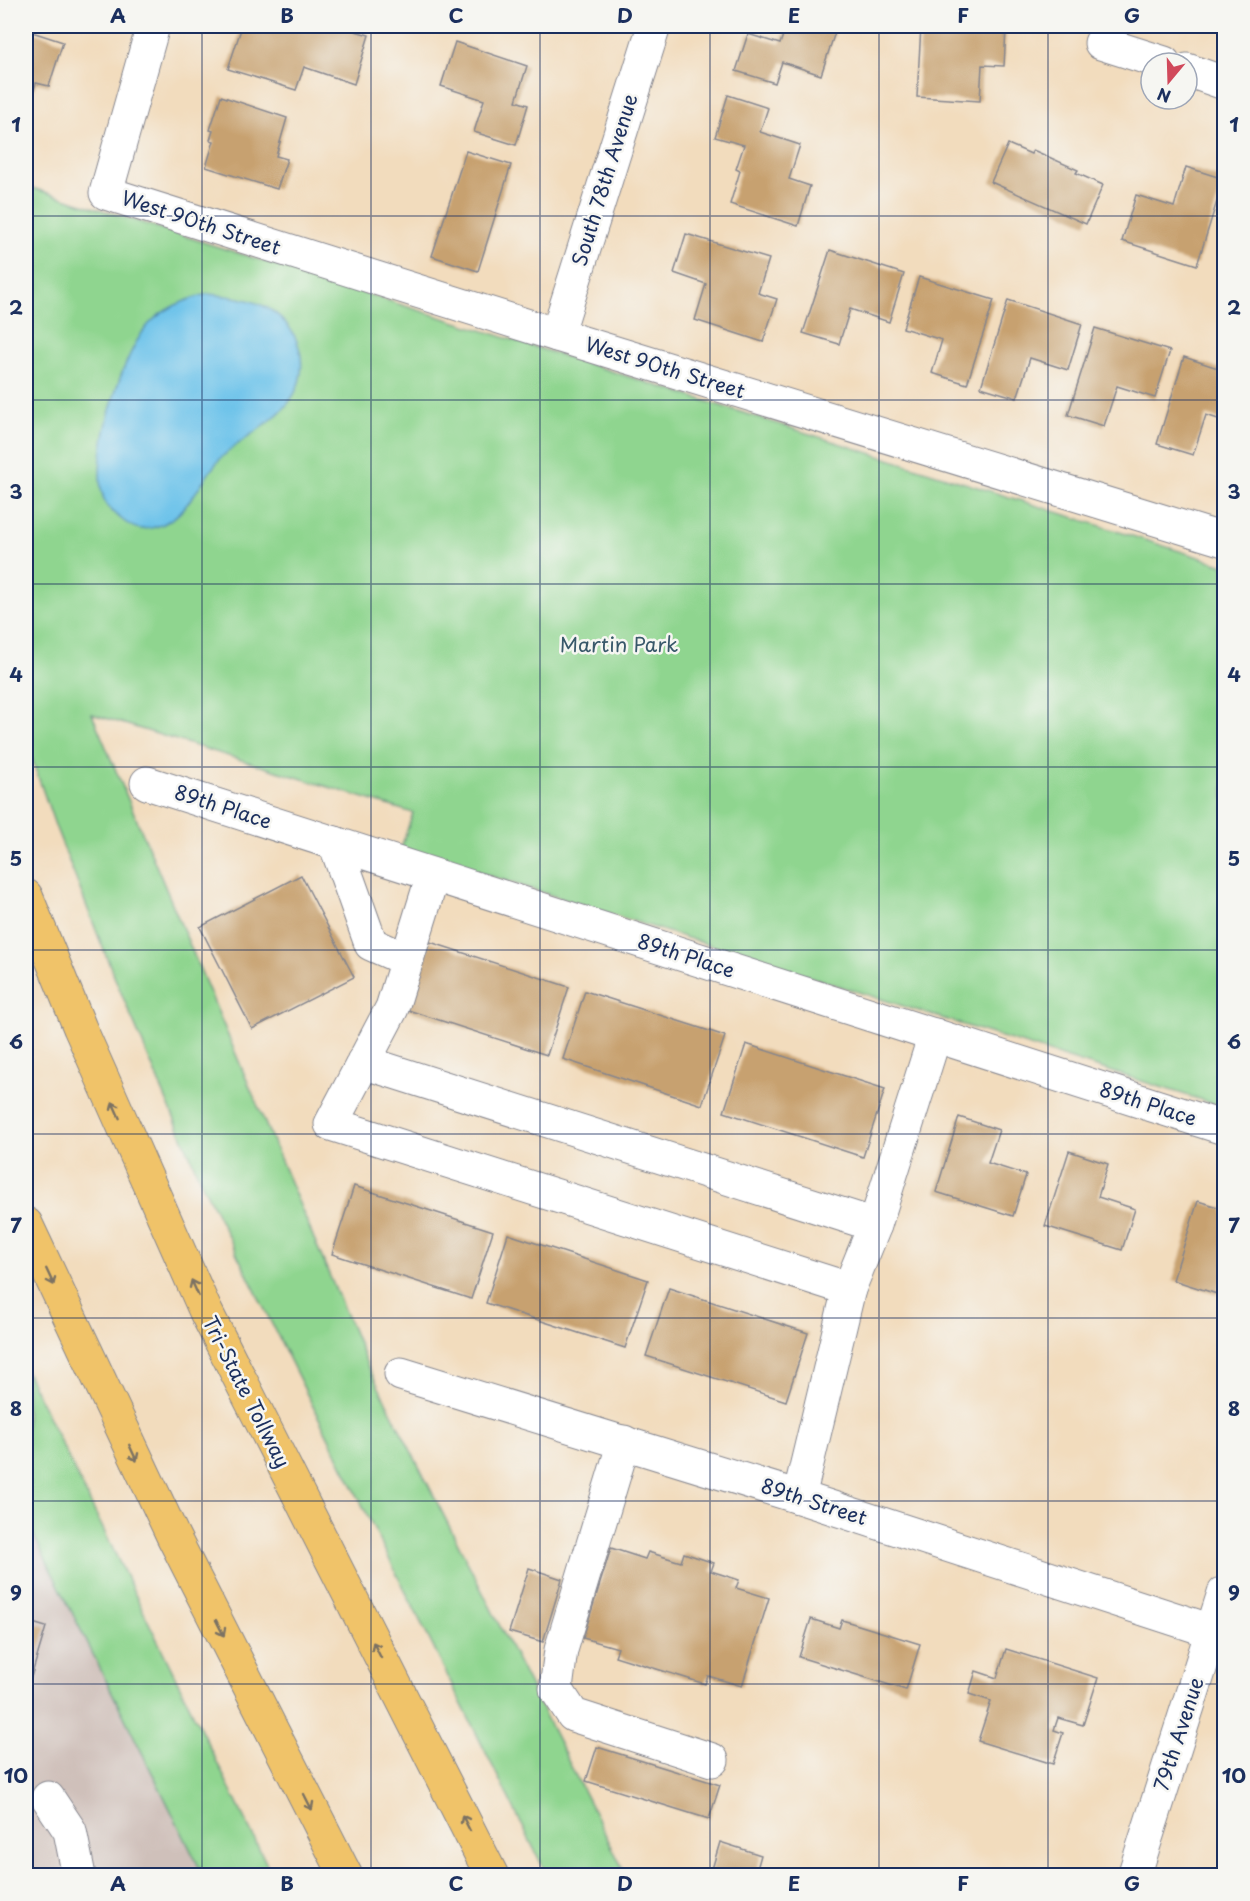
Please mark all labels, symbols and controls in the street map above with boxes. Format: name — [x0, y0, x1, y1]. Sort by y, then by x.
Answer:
text: A — [110, 0, 126, 30]
text: B — [280, 0, 294, 30]
text: C — [448, 0, 464, 30]
text: D — [617, 0, 633, 30]
text: E — [788, 0, 800, 30]
text: F — [957, 0, 969, 30]
text: G — [1124, 0, 1140, 30]
north arrow — [1139, 51, 1199, 111]
text: N — [1154, 83, 1174, 110]
street label: South 78th Avenue — [564, 90, 645, 269]
text: 1 — [11, 109, 21, 139]
text: 1 — [1229, 109, 1239, 139]
street label: West 90th Street — [118, 182, 285, 262]
text: 2 — [9, 292, 23, 322]
text: 2 — [1227, 292, 1241, 322]
street label: West 90th Street — [582, 328, 749, 406]
text: 3 — [9, 476, 23, 506]
text: 3 — [1227, 476, 1241, 506]
park label: Martin Park — [560, 629, 678, 659]
text: 4 — [9, 659, 23, 689]
text: 4 — [1227, 659, 1241, 689]
street label: 89th Place — [171, 776, 276, 836]
text: 5 — [10, 843, 22, 873]
text: 5 — [1228, 843, 1240, 873]
street label: 89th Place — [634, 925, 739, 985]
text: 6 — [9, 1026, 23, 1056]
text: 6 — [1227, 1026, 1241, 1056]
street label: 89th Place — [1096, 1073, 1201, 1133]
one-way arrow — [110, 1101, 121, 1119]
text: 7 — [10, 1210, 22, 1240]
text: 7 — [1228, 1210, 1240, 1240]
one-way arrow — [45, 1267, 56, 1285]
one-way arrow — [189, 1279, 200, 1298]
street label: Tri-State Tollway — [196, 1310, 298, 1473]
text: 8 — [10, 1393, 22, 1423]
text: 8 — [1228, 1393, 1240, 1423]
one-way arrow — [128, 1444, 140, 1462]
street label: 89th Street — [757, 1470, 871, 1532]
text: 9 — [10, 1577, 22, 1607]
text: 9 — [1228, 1577, 1240, 1607]
one-way arrow — [214, 1619, 226, 1637]
one-way arrow — [371, 1641, 382, 1659]
street label: 79th Avenue — [1146, 1673, 1211, 1794]
text: 10 — [4, 1760, 28, 1790]
text: 10 — [1222, 1760, 1246, 1790]
one-way arrow — [303, 1792, 315, 1810]
one-way arrow — [459, 1815, 471, 1833]
text: A — [110, 1868, 126, 1898]
text: B — [280, 1868, 294, 1898]
text: C — [448, 1868, 464, 1898]
text: D — [617, 1868, 633, 1898]
text: E — [788, 1868, 800, 1898]
text: F — [957, 1868, 969, 1898]
text: G — [1124, 1868, 1140, 1898]

